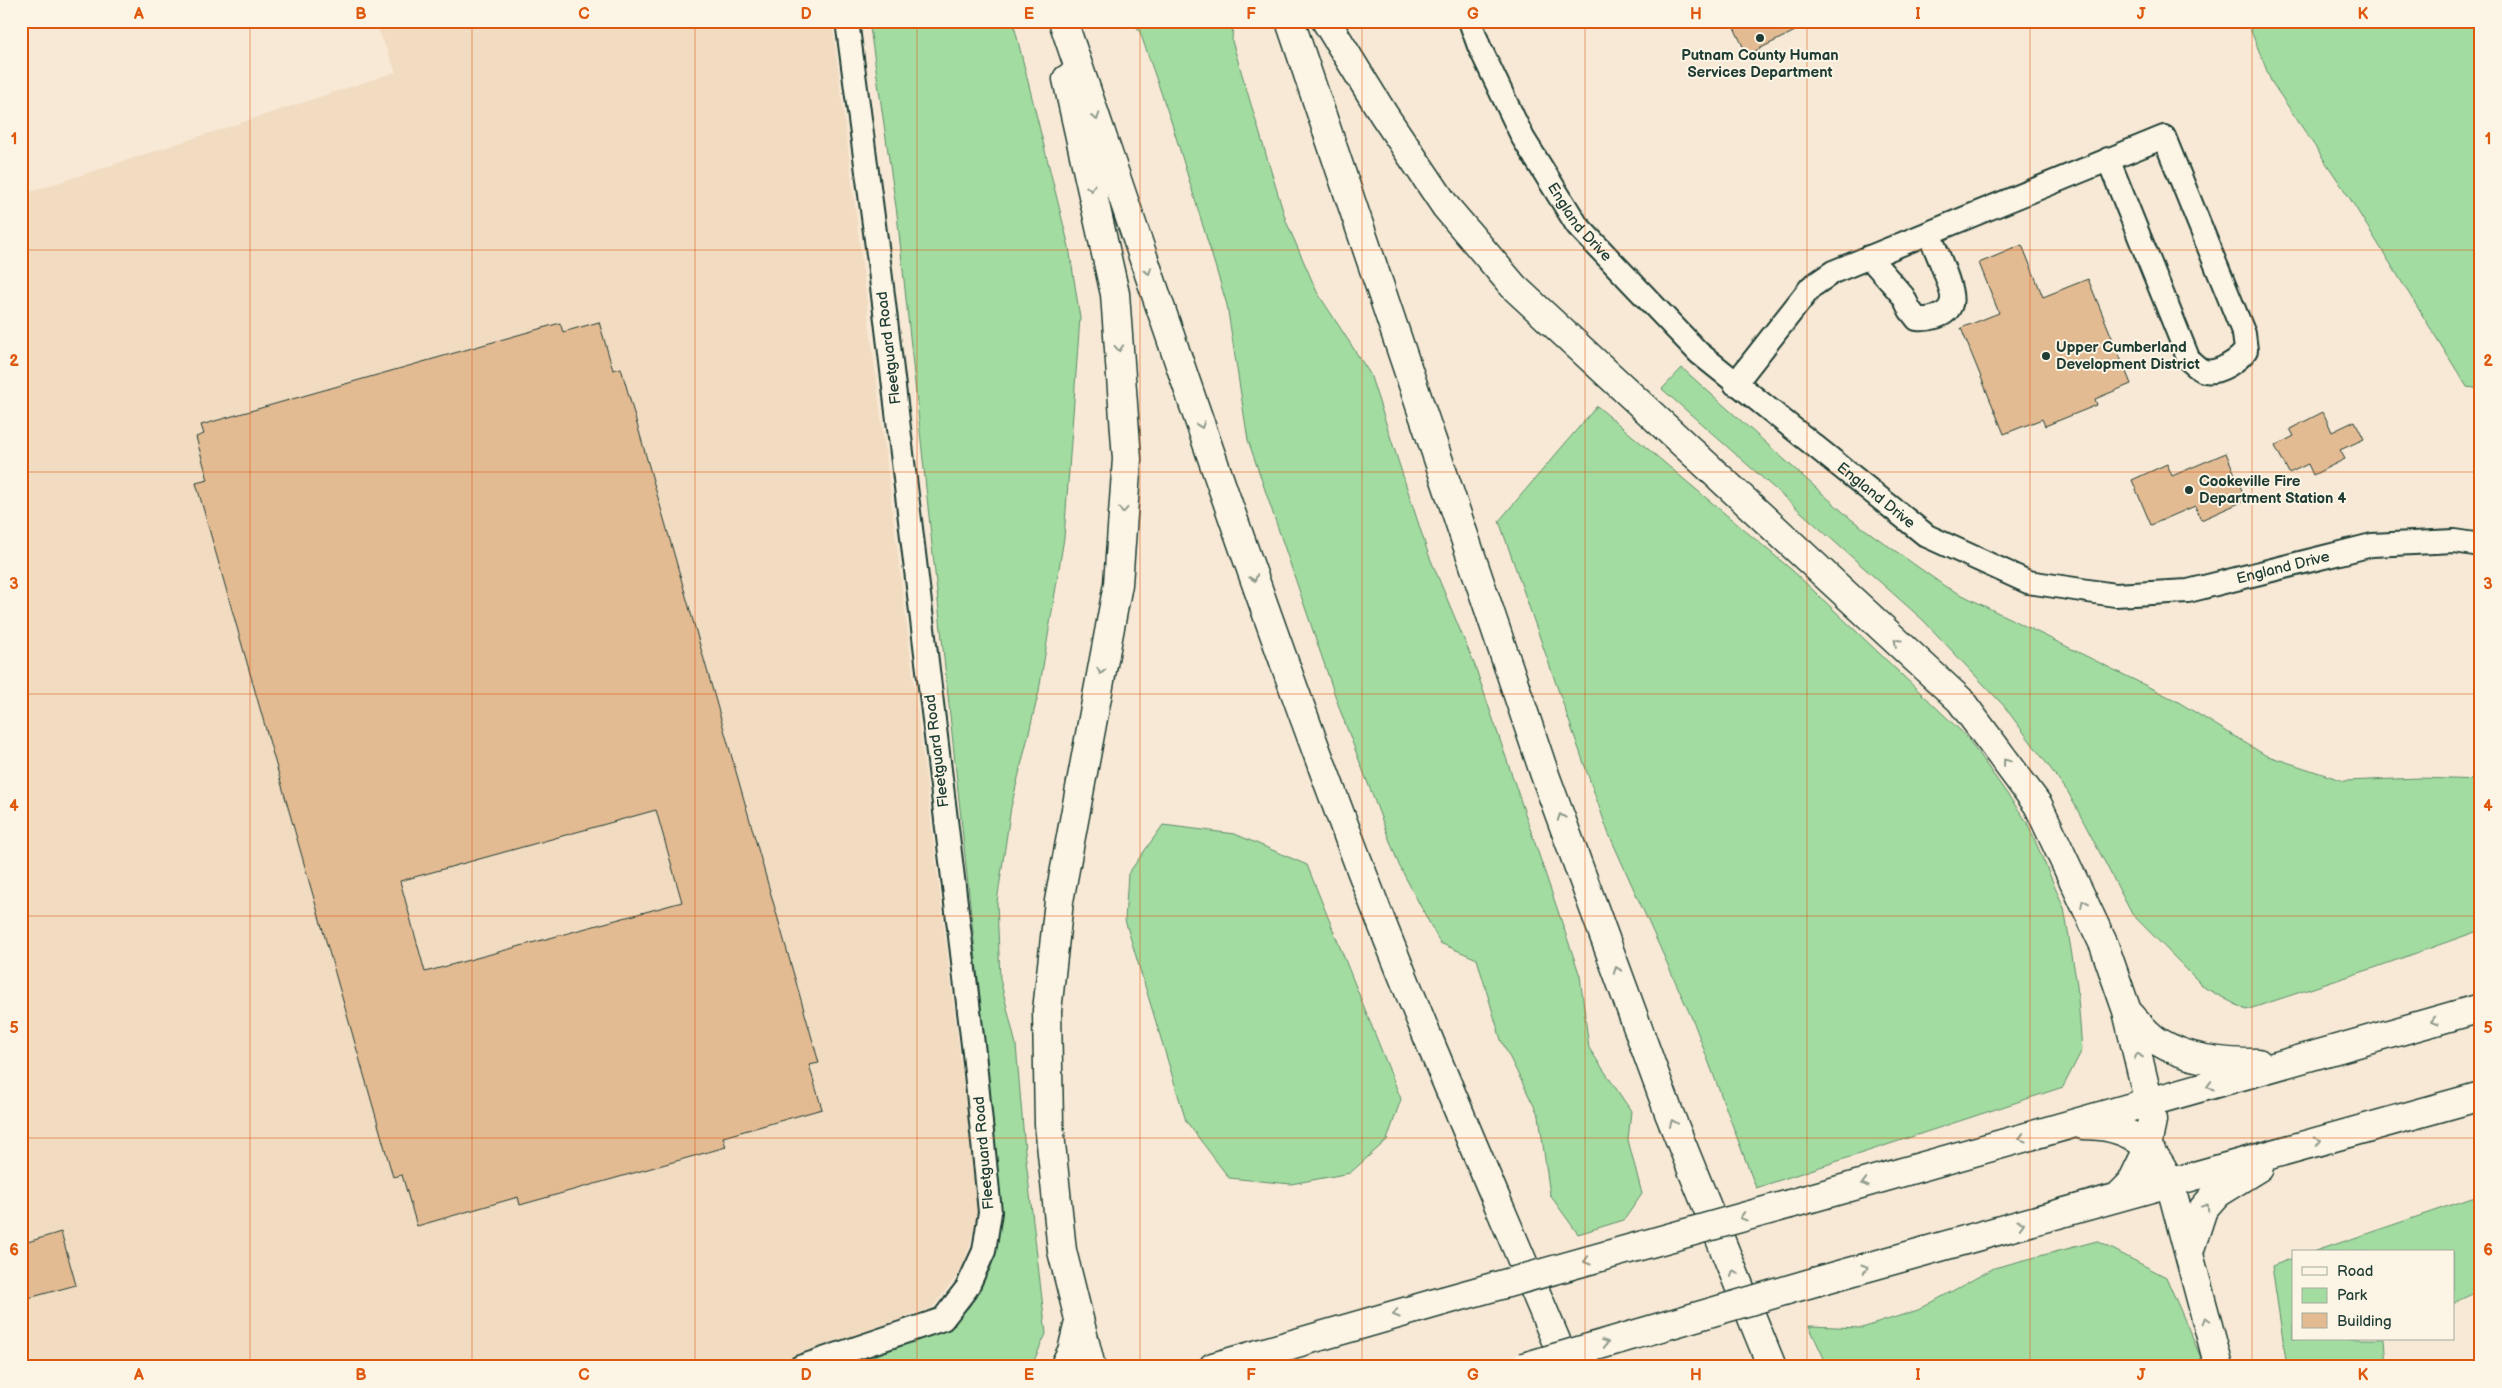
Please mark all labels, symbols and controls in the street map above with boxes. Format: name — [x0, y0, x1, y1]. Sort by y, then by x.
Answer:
text: A — [133, 5, 144, 24]
text: B — [355, 5, 367, 24]
text: C — [578, 5, 590, 24]
text: D — [800, 5, 812, 24]
text: E — [1024, 5, 1034, 24]
text: F — [1246, 5, 1256, 24]
text: G — [1467, 5, 1479, 24]
text: H — [1690, 5, 1702, 24]
text: I — [1915, 5, 1921, 24]
text: J — [2137, 5, 2146, 24]
text: K — [2358, 5, 2369, 24]
marker: Putnam County Human Services Department — [1754, 32, 1766, 44]
place label: Putnam County Human Services Department — [1681, 46, 1839, 82]
one-way arrow — [1090, 112, 1100, 121]
text: 1 — [11, 130, 17, 149]
text: 1 — [2485, 130, 2491, 149]
street label: England Drive — [1543, 179, 1616, 265]
one-way arrow — [1085, 184, 1096, 193]
one-way arrow — [1142, 266, 1152, 275]
street label: Fleetguard Road — [873, 290, 905, 406]
place label: Upper Cumberland Development District — [2056, 338, 2200, 374]
one-way arrow — [1113, 344, 1124, 352]
marker: Upper Cumberland Development District — [2040, 350, 2052, 362]
text: 2 — [9, 352, 19, 371]
text: 2 — [2483, 352, 2493, 371]
one-way arrow — [1195, 420, 1205, 428]
street label: England Drive — [1833, 458, 1919, 532]
place label: Cookeville Fire Department Station 4 — [2199, 472, 2347, 508]
marker: Cookeville Fire Department Station 4 — [2183, 484, 2195, 496]
one-way arrow — [1118, 506, 1129, 514]
street label: England Drive — [2234, 546, 2331, 588]
one-way arrow — [1248, 574, 1258, 582]
text: 3 — [9, 575, 19, 594]
text: 3 — [2483, 575, 2493, 594]
one-way arrow — [1894, 639, 1903, 648]
one-way arrow — [1096, 666, 1107, 675]
street label: Fleetguard Road — [921, 693, 953, 809]
one-way arrow — [2003, 758, 2012, 768]
text: 4 — [9, 797, 19, 816]
text: 4 — [2483, 797, 2493, 816]
one-way arrow — [1557, 814, 1567, 822]
one-way arrow — [2080, 899, 2091, 908]
one-way arrow — [1613, 966, 1623, 975]
one-way arrow — [2430, 1016, 2438, 1026]
text: 5 — [9, 1019, 19, 1038]
text: 5 — [2483, 1019, 2493, 1038]
one-way arrow — [2133, 1051, 2144, 1060]
one-way arrow — [2207, 1080, 2215, 1090]
street label: Fleetguard Road — [970, 1096, 998, 1210]
one-way arrow — [1669, 1119, 1679, 1127]
one-way arrow — [2018, 1133, 2026, 1143]
one-way arrow — [2314, 1136, 2322, 1147]
one-way arrow — [1862, 1177, 1870, 1187]
one-way arrow — [2200, 1203, 2210, 1212]
one-way arrow — [1739, 1211, 1748, 1222]
one-way arrow — [2017, 1220, 2025, 1230]
text: 6 — [9, 1241, 19, 1260]
text: 6 — [2483, 1241, 2493, 1260]
legend — [2292, 1250, 2454, 1340]
one-way arrow — [1583, 1255, 1591, 1265]
text: Road — [2337, 1262, 2373, 1281]
one-way arrow — [1860, 1263, 1869, 1274]
one-way arrow — [1730, 1269, 1741, 1278]
text: Park — [2337, 1286, 2368, 1305]
one-way arrow — [1393, 1309, 1401, 1319]
text: Building — [2337, 1312, 2392, 1331]
one-way arrow — [2202, 1316, 2212, 1324]
one-way arrow — [1600, 1339, 1608, 1349]
text: A — [133, 1366, 144, 1385]
text: B — [355, 1366, 367, 1385]
text: C — [578, 1366, 590, 1385]
text: D — [800, 1366, 812, 1385]
text: E — [1024, 1366, 1034, 1385]
text: F — [1246, 1366, 1256, 1385]
text: G — [1467, 1366, 1479, 1385]
text: H — [1690, 1366, 1702, 1385]
text: I — [1915, 1366, 1921, 1385]
text: J — [2137, 1366, 2146, 1385]
text: K — [2358, 1366, 2369, 1385]

